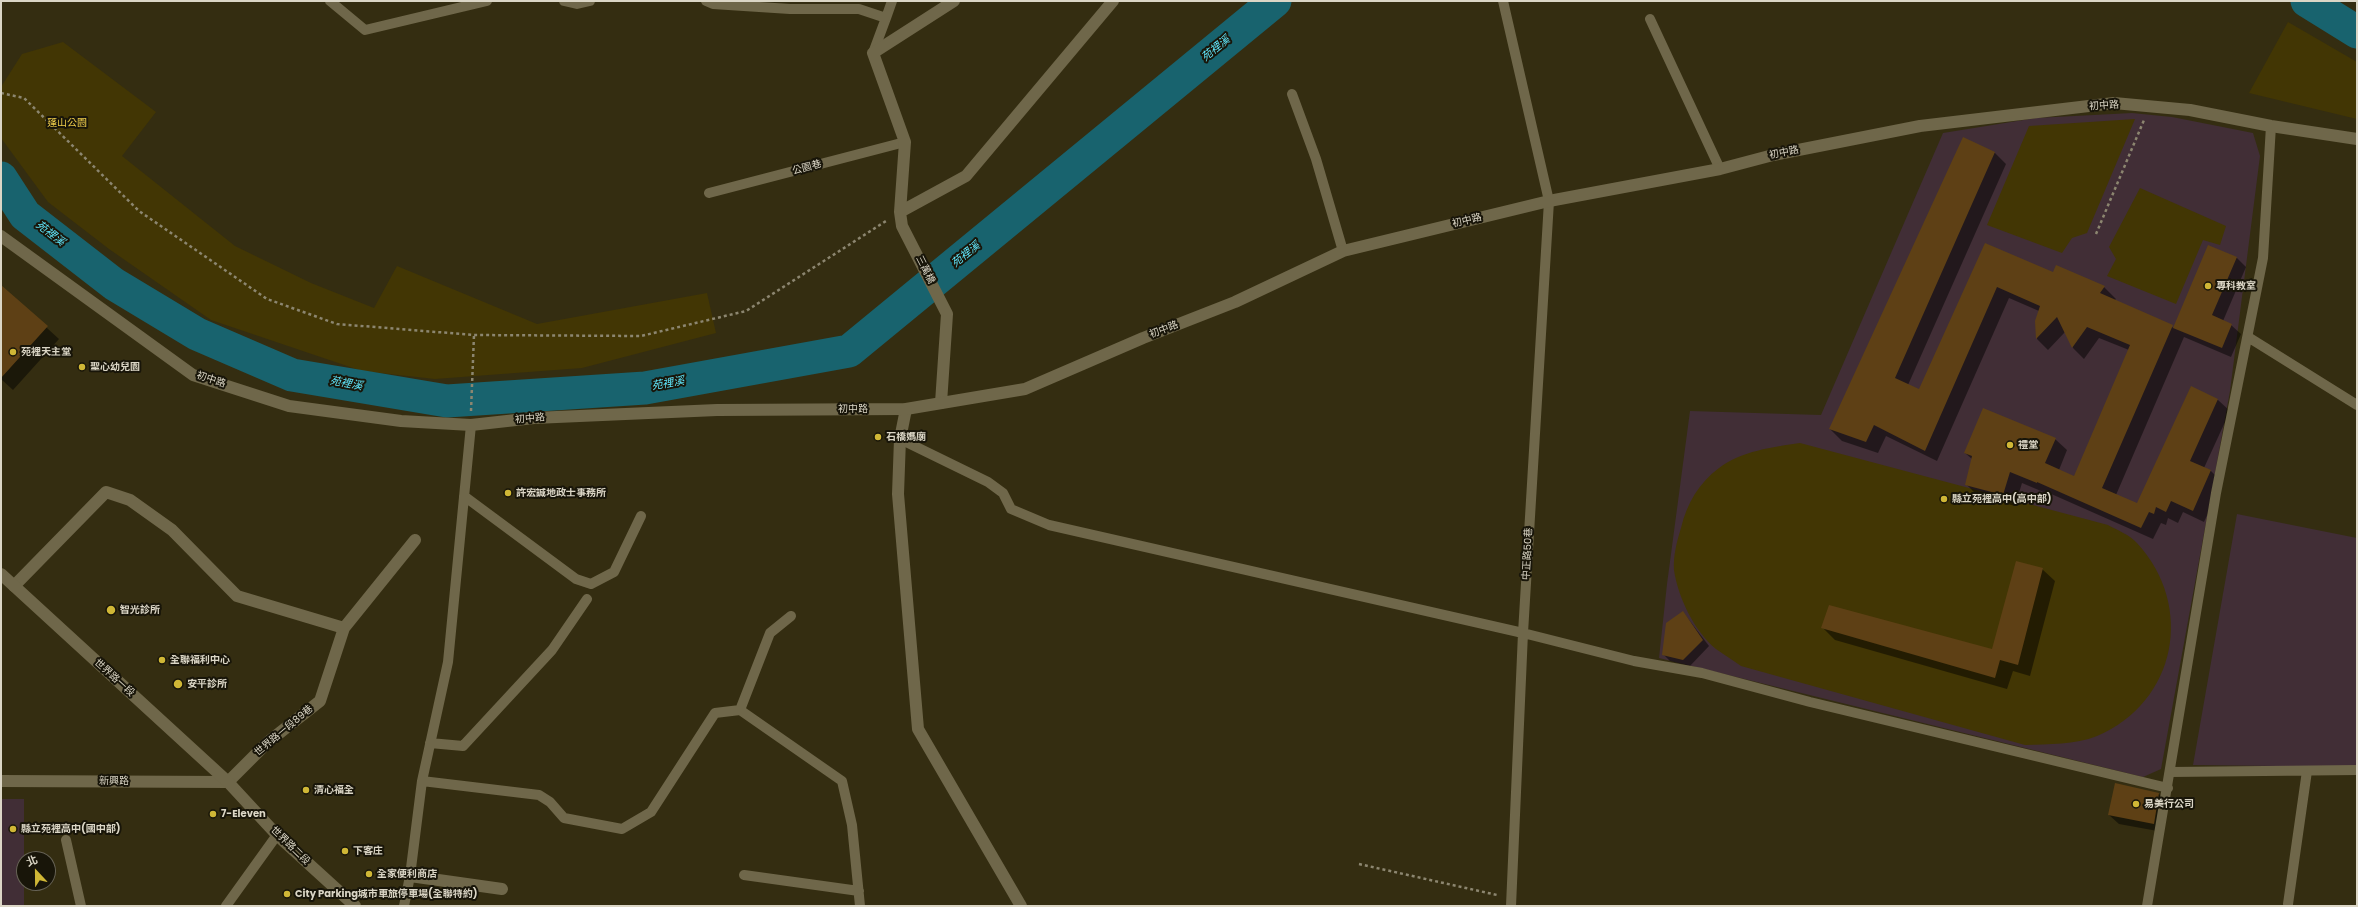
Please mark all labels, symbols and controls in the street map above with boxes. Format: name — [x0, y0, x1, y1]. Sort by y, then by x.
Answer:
water label: 苑裡溪 — [1199, 33, 1233, 65]
street label: 初中路 — [2089, 99, 2119, 113]
park label: 蓬山公園 — [47, 117, 87, 129]
street label: 初中路 — [1768, 144, 1800, 162]
street label: 公園巷 — [791, 158, 823, 178]
street label: 初中路 — [1451, 212, 1483, 230]
water label: 苑裡溪 — [33, 219, 67, 249]
water label: 苑裡溪 — [949, 239, 983, 271]
street label: 三萬橋 — [913, 254, 937, 286]
place label: 專科教室 — [2216, 280, 2256, 292]
marker: 專科教室 — [2203, 281, 2213, 291]
street label: 初中路 — [1148, 319, 1180, 341]
place label: 苑裡天主堂 — [21, 346, 71, 358]
marker: 苑裡天主堂 — [8, 347, 18, 357]
place label: 聖心幼兒園 — [90, 361, 140, 373]
marker: 聖心幼兒園 — [77, 362, 87, 372]
street label: 初中路 — [195, 370, 227, 390]
water label: 苑裡溪 — [329, 375, 363, 393]
water label: 苑裡溪 — [651, 375, 685, 393]
street label: 初中路 — [838, 403, 868, 415]
street label: 初中路 — [515, 412, 545, 426]
place label: 石橋媽廟 — [886, 431, 926, 443]
marker: 石橋媽廟 — [873, 432, 883, 442]
place label: 禮堂 — [2018, 439, 2038, 451]
marker: 禮堂 — [2005, 440, 2015, 450]
place label: 許宏誠地政士事務所 — [516, 487, 606, 499]
marker: 許宏誠地政士事務所 — [503, 488, 513, 498]
place label: 縣立苑裡高中(高中部) — [1952, 493, 2052, 505]
marker: 縣立苑裡高中(高中部) — [1939, 494, 1949, 504]
street label: 中正路50巷 — [1521, 527, 1535, 581]
marker: 智光診所 — [105, 604, 117, 616]
place label: 智光診所 — [120, 604, 160, 616]
place label: 全聯福利中心 — [170, 654, 230, 666]
marker: 全聯福利中心 — [157, 655, 167, 665]
street label: 世界路一段 — [91, 657, 137, 699]
marker: 安平診所 — [172, 678, 184, 690]
place label: 安平診所 — [187, 678, 227, 690]
street label: 世界路一段89巷 — [252, 703, 316, 759]
street label: 新興路 — [99, 775, 129, 787]
place label: 清心福全 — [314, 784, 354, 796]
marker: 清心福全 — [301, 785, 311, 795]
place label: 易美行公司 — [2144, 798, 2194, 810]
marker: 易美行公司 — [2131, 799, 2141, 809]
place label: 7-Eleven — [221, 808, 266, 820]
marker: 7-Eleven — [208, 809, 218, 819]
place label: 縣立苑裡高中(國中部) — [21, 823, 121, 835]
marker: 縣立苑裡高中(國中部) — [8, 824, 18, 834]
street label: 世界路二段 — [268, 824, 312, 868]
place label: 下客庄 — [353, 845, 383, 857]
marker: 下客庄 — [340, 846, 350, 856]
north arrow — [16, 851, 56, 891]
text: 北 — [24, 851, 40, 870]
place label: 全家便利商店 — [377, 868, 437, 880]
marker: 全家便利商店 — [364, 869, 374, 879]
place label: City Parking城市車旅停車場(全聯特約) — [295, 888, 478, 900]
marker: City Parking城市車旅停車場(全聯特約) — [282, 889, 292, 899]

